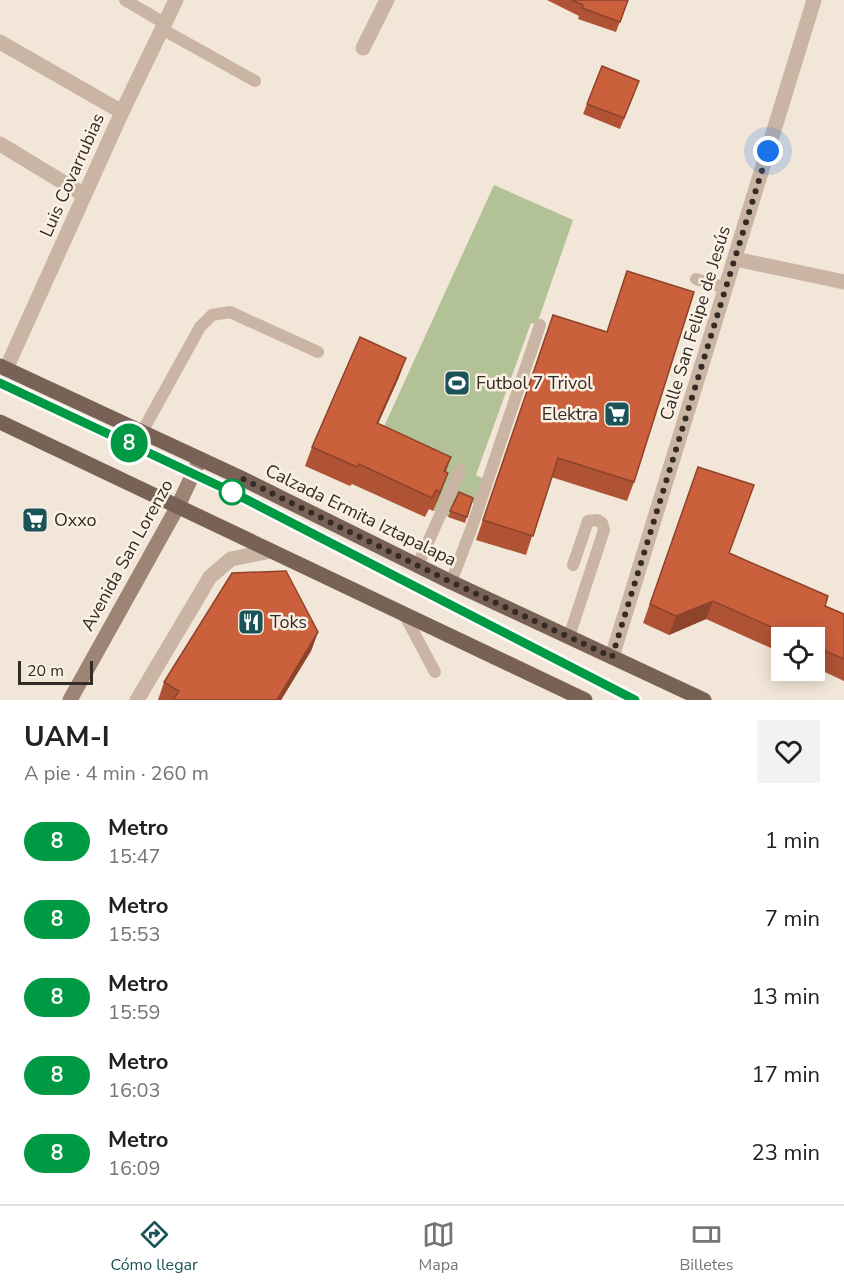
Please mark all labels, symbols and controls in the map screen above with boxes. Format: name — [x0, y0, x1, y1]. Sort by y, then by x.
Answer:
street label: Luis Covarrubias — [34, 109, 110, 241]
your location — [753, 136, 783, 166]
street label: Calle San Felipe de Jesús — [654, 223, 736, 423]
sports icon: Futbol 7 Trivol — [442, 368, 472, 398]
place label: Futbol 7 Trivol — [476, 371, 593, 395]
supermarket icon: Elektra — [602, 399, 632, 429]
place label: Elektra — [542, 402, 598, 426]
line badge: 8 — [110, 424, 148, 462]
text: 8 — [123, 429, 135, 457]
street label: Calzada Ermita Iztapalapa — [261, 458, 461, 572]
street label: Avenida San Lorenzo — [75, 475, 179, 635]
unlabelled marker — [219, 479, 245, 505]
supermarket icon: Oxxo — [20, 505, 50, 535]
place label: Oxxo — [54, 508, 97, 532]
restaurant icon: Toks — [236, 607, 266, 637]
place label: Toks — [270, 610, 307, 634]
map controls — [771, 627, 825, 681]
button: locate — [771, 627, 825, 681]
scale bar — [18, 658, 93, 686]
text: 20 m — [27, 660, 64, 682]
text: UAM-I — [24, 718, 110, 756]
button: heart — [757, 720, 820, 783]
text: A pie · 4 min · 260 m — [24, 760, 209, 787]
text: Metro — [108, 813, 169, 843]
text: 1 min — [765, 826, 820, 856]
text: 8 — [51, 827, 63, 855]
text: 15:47 — [108, 843, 161, 870]
text: Metro — [108, 891, 169, 921]
text: 7 min — [765, 904, 820, 934]
text: 8 — [51, 905, 63, 933]
text: 15:53 — [108, 921, 161, 948]
text: Metro — [108, 969, 169, 999]
text: 13 min — [752, 982, 820, 1012]
text: 8 — [51, 983, 63, 1011]
text: 15:59 — [108, 999, 161, 1026]
text: Metro — [108, 1047, 169, 1077]
text: 17 min — [752, 1060, 820, 1090]
text: 8 — [51, 1061, 63, 1089]
text: 16:03 — [108, 1077, 161, 1104]
text: Metro — [108, 1125, 169, 1155]
text: 23 min — [752, 1138, 820, 1168]
text: 8 — [51, 1139, 63, 1167]
text: 16:09 — [108, 1155, 161, 1182]
tab: Cómo llegar — [110, 1218, 198, 1276]
tab: Mapa — [419, 1218, 459, 1276]
tab: Billetes — [679, 1218, 734, 1276]

